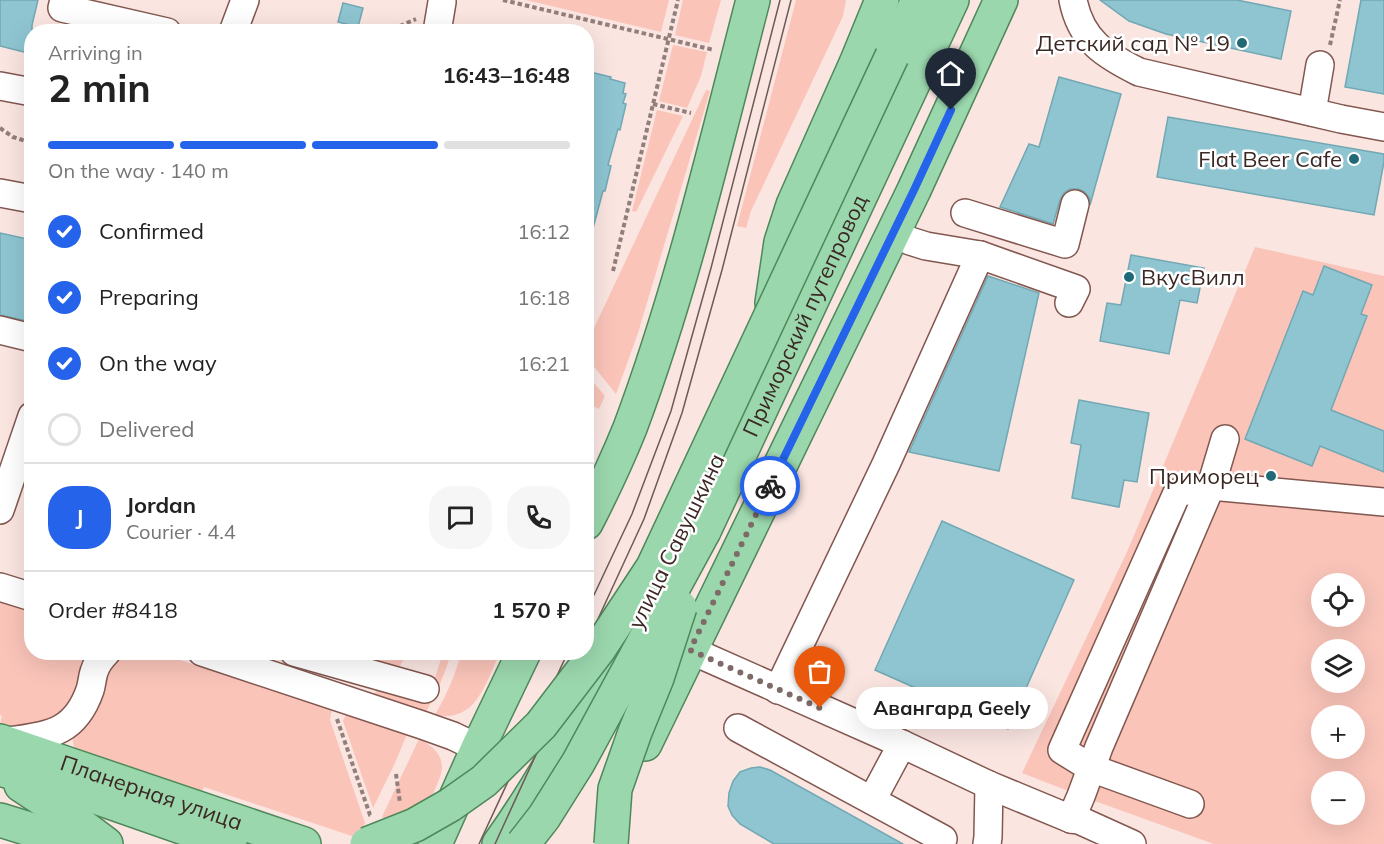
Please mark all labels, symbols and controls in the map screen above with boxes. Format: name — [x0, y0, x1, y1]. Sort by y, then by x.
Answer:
place label: Детский сад № 19 — [1036, 29, 1230, 57]
marker: Детский сад № 19 — [1235, 36, 1249, 50]
text: Arriving in — [48, 40, 143, 65]
pin — [925, 48, 976, 110]
icon: home — [934, 57, 967, 90]
text: 16:43–16:48 — [442, 61, 570, 89]
text: 2 min — [48, 63, 151, 112]
place label: Flat Beer Cafe — [1198, 145, 1342, 173]
marker: Flat Beer Cafe — [1347, 152, 1361, 166]
text: On the way · 140 m — [48, 158, 229, 183]
street label: Приморский путепровод — [736, 190, 873, 441]
icon: check — [48, 215, 81, 248]
text: Confirmed — [99, 217, 204, 245]
text: 16:12 — [517, 219, 570, 244]
place label: ВкусВилл — [1141, 263, 1245, 291]
marker: ВкусВилл — [1122, 270, 1136, 284]
icon: check — [48, 281, 81, 314]
text: Preparing — [99, 283, 199, 311]
text: 16:18 — [517, 285, 570, 310]
icon: check — [48, 347, 81, 380]
text: On the way — [99, 349, 217, 377]
text: 16:21 — [517, 351, 570, 376]
text: Delivered — [99, 415, 194, 443]
street label: улица Савушкина — [621, 449, 731, 633]
courier — [740, 456, 800, 516]
place label: Приморец — [1149, 462, 1259, 490]
marker: Приморец — [1264, 469, 1278, 483]
icon: bike — [754, 470, 787, 503]
button: chat — [429, 486, 492, 549]
button: phone — [507, 486, 570, 549]
text: Jordan — [126, 491, 196, 519]
text: J — [76, 503, 83, 531]
text: Courier · 4.4 — [126, 519, 236, 544]
map controls — [1311, 573, 1365, 825]
button: locate — [1311, 573, 1365, 627]
text: Order #8418 — [48, 596, 178, 624]
text: 1 570 ₽ — [492, 596, 570, 624]
button: layers — [1311, 639, 1365, 693]
pin — [794, 646, 845, 708]
icon: bag — [803, 655, 836, 688]
callout: Авангард Geely — [856, 687, 1048, 729]
text: Авангард Geely — [873, 695, 1031, 720]
button: + — [1311, 705, 1365, 759]
street label: Планерная улица — [57, 749, 246, 836]
button: − — [1311, 771, 1365, 825]

